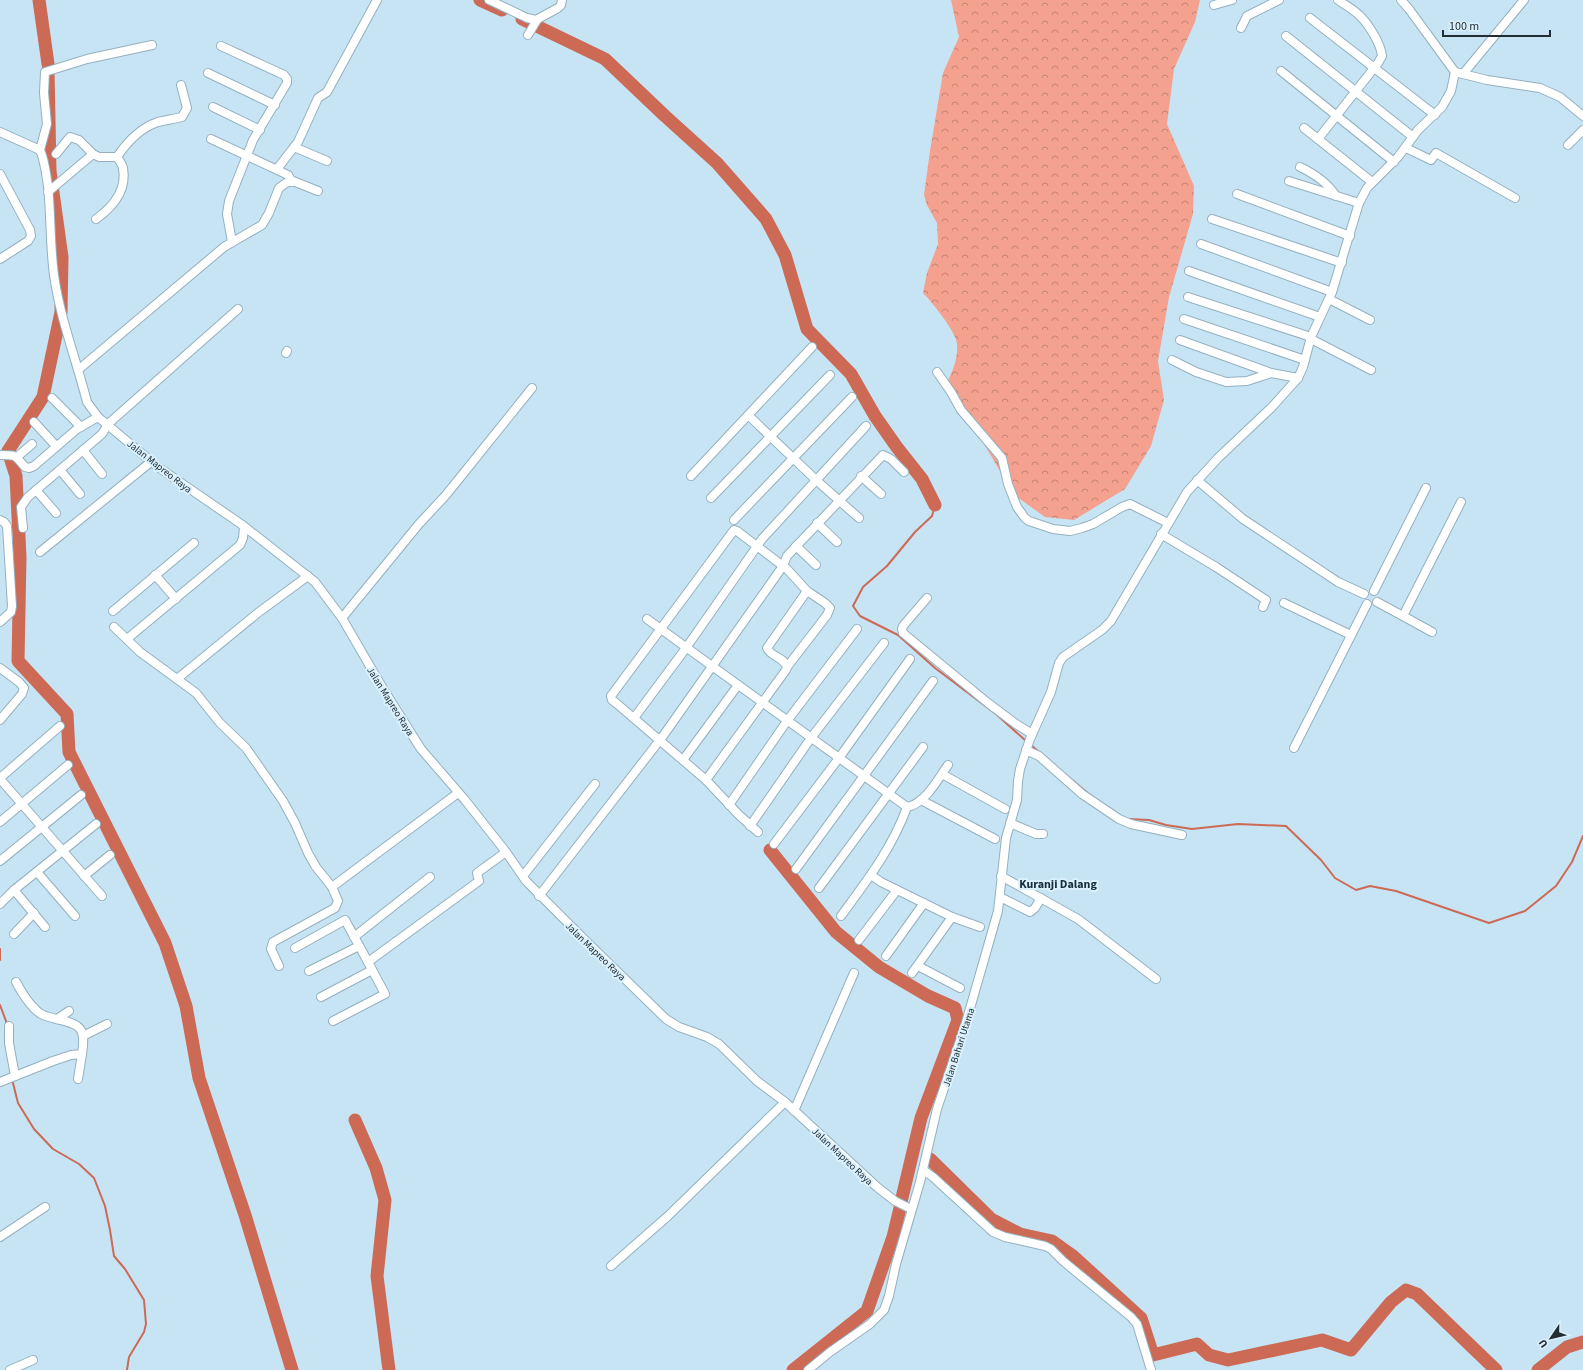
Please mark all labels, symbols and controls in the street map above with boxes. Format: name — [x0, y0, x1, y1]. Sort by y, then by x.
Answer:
scale bar — [1443, 12, 1550, 38]
text: 100 m — [1449, 18, 1479, 35]
street label: Jalan Mapreo Raya — [124, 437, 195, 497]
street label: Jalan Mapreo Raya — [363, 664, 417, 739]
district label: Kuranji Dalang — [1019, 876, 1097, 893]
street label: Jalan Mapreo Raya — [562, 919, 628, 984]
street label: Jalan Bahari Utama — [940, 1006, 978, 1089]
street label: Jalan Mapreo Raya — [809, 1125, 876, 1189]
north arrow — [1531, 1318, 1571, 1358]
text: U — [1535, 1336, 1551, 1351]

